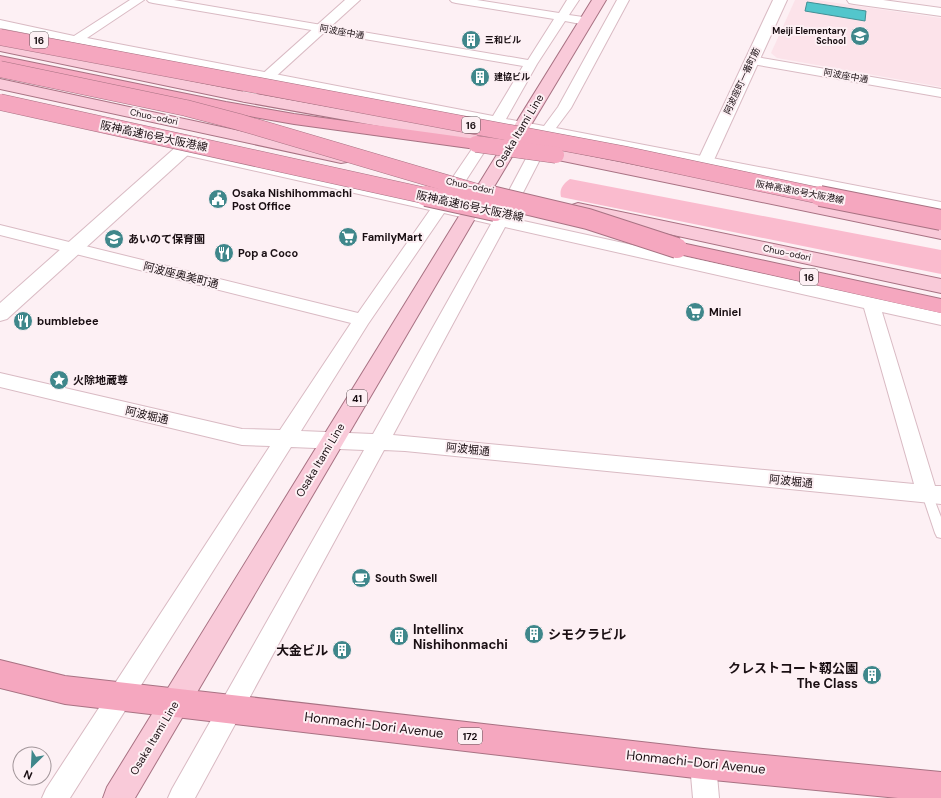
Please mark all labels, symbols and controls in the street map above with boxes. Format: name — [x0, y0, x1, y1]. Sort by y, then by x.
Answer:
street label: 阿波座中通 — [319, 22, 365, 42]
place label: Meiji Elementary School — [772, 25, 847, 47]
school or university icon: Meiji Elementary School — [849, 25, 871, 47]
building icon: 三和ビル — [460, 29, 482, 51]
road number: 16 — [30, 32, 48, 48]
place label: 三和ビル — [485, 34, 521, 46]
street label: 阿波座町一番町筋 — [721, 46, 763, 116]
building icon: 建協ビル — [469, 66, 491, 88]
street label: 阿波座中通 — [823, 66, 869, 86]
place label: 建協ビル — [494, 71, 530, 83]
street label: Osaka Itami Line — [491, 92, 547, 170]
street label: Chuo-odori — [129, 106, 179, 128]
road number: 16 — [462, 117, 480, 133]
street label: 阪神高速16号大阪港線 — [99, 118, 209, 154]
street label: Chuo-odori — [445, 175, 495, 197]
street label: 阪神高速16号大阪港線 — [755, 178, 846, 207]
place label: Osaka Nishihommachi Post Office — [232, 186, 352, 213]
public building icon: Osaka Nishihommachi Post Office — [207, 188, 229, 210]
street label: 阪神高速16号大阪港線 — [415, 188, 525, 224]
supermarket icon: FamilyMart — [337, 226, 359, 248]
school or university icon: あいのて保育園 — [103, 228, 125, 250]
place label: FamilyMart — [362, 230, 423, 244]
place label: あいのて保育園 — [128, 232, 205, 246]
restaurant icon: Pop a Coco — [213, 242, 235, 264]
street label: Chuo-odori — [762, 242, 812, 264]
place label: Pop a Coco — [238, 246, 299, 260]
street label: 阿波座奥美町通 — [142, 259, 220, 291]
road number: 16 — [800, 269, 818, 285]
supermarket icon: Miniel — [684, 301, 706, 323]
place label: Miniel — [709, 305, 741, 319]
restaurant icon: bumblebee — [12, 310, 34, 332]
place label: bumblebee — [37, 314, 99, 328]
place icon: 火除地蔵尊 — [48, 369, 70, 391]
place label: 火除地蔵尊 — [73, 373, 128, 387]
road number: 41 — [347, 390, 367, 406]
street label: 阿波堀通 — [124, 403, 170, 427]
street label: Osaka Itami Line — [292, 421, 348, 499]
street label: 阿波堀通 — [445, 440, 491, 458]
street label: 阿波堀通 — [768, 472, 814, 490]
cafe icon: South Swell — [350, 567, 372, 589]
place label: South Swell — [375, 571, 437, 585]
place label: Intellinx Nishihonmachi — [413, 621, 508, 653]
building icon: シモクラビル — [523, 623, 545, 645]
building icon: Intellinx Nishihonmachi — [388, 625, 410, 647]
place label: シモクラビル — [548, 626, 626, 643]
building icon: 大金ビル — [331, 639, 353, 661]
place label: 大金ビル — [276, 642, 328, 659]
place label: クレストコート靱公園 The Class — [728, 660, 858, 692]
building icon: クレストコート靱公園 The Class — [861, 664, 883, 686]
street label: Osaka Itami Line — [126, 699, 182, 777]
street label: Honmachi-Dori Avenue — [304, 708, 444, 742]
road number: 172 — [458, 728, 482, 744]
north arrow — [12, 746, 52, 786]
street label: Honmachi-Dori Avenue — [626, 746, 766, 778]
text: N — [21, 767, 34, 783]

